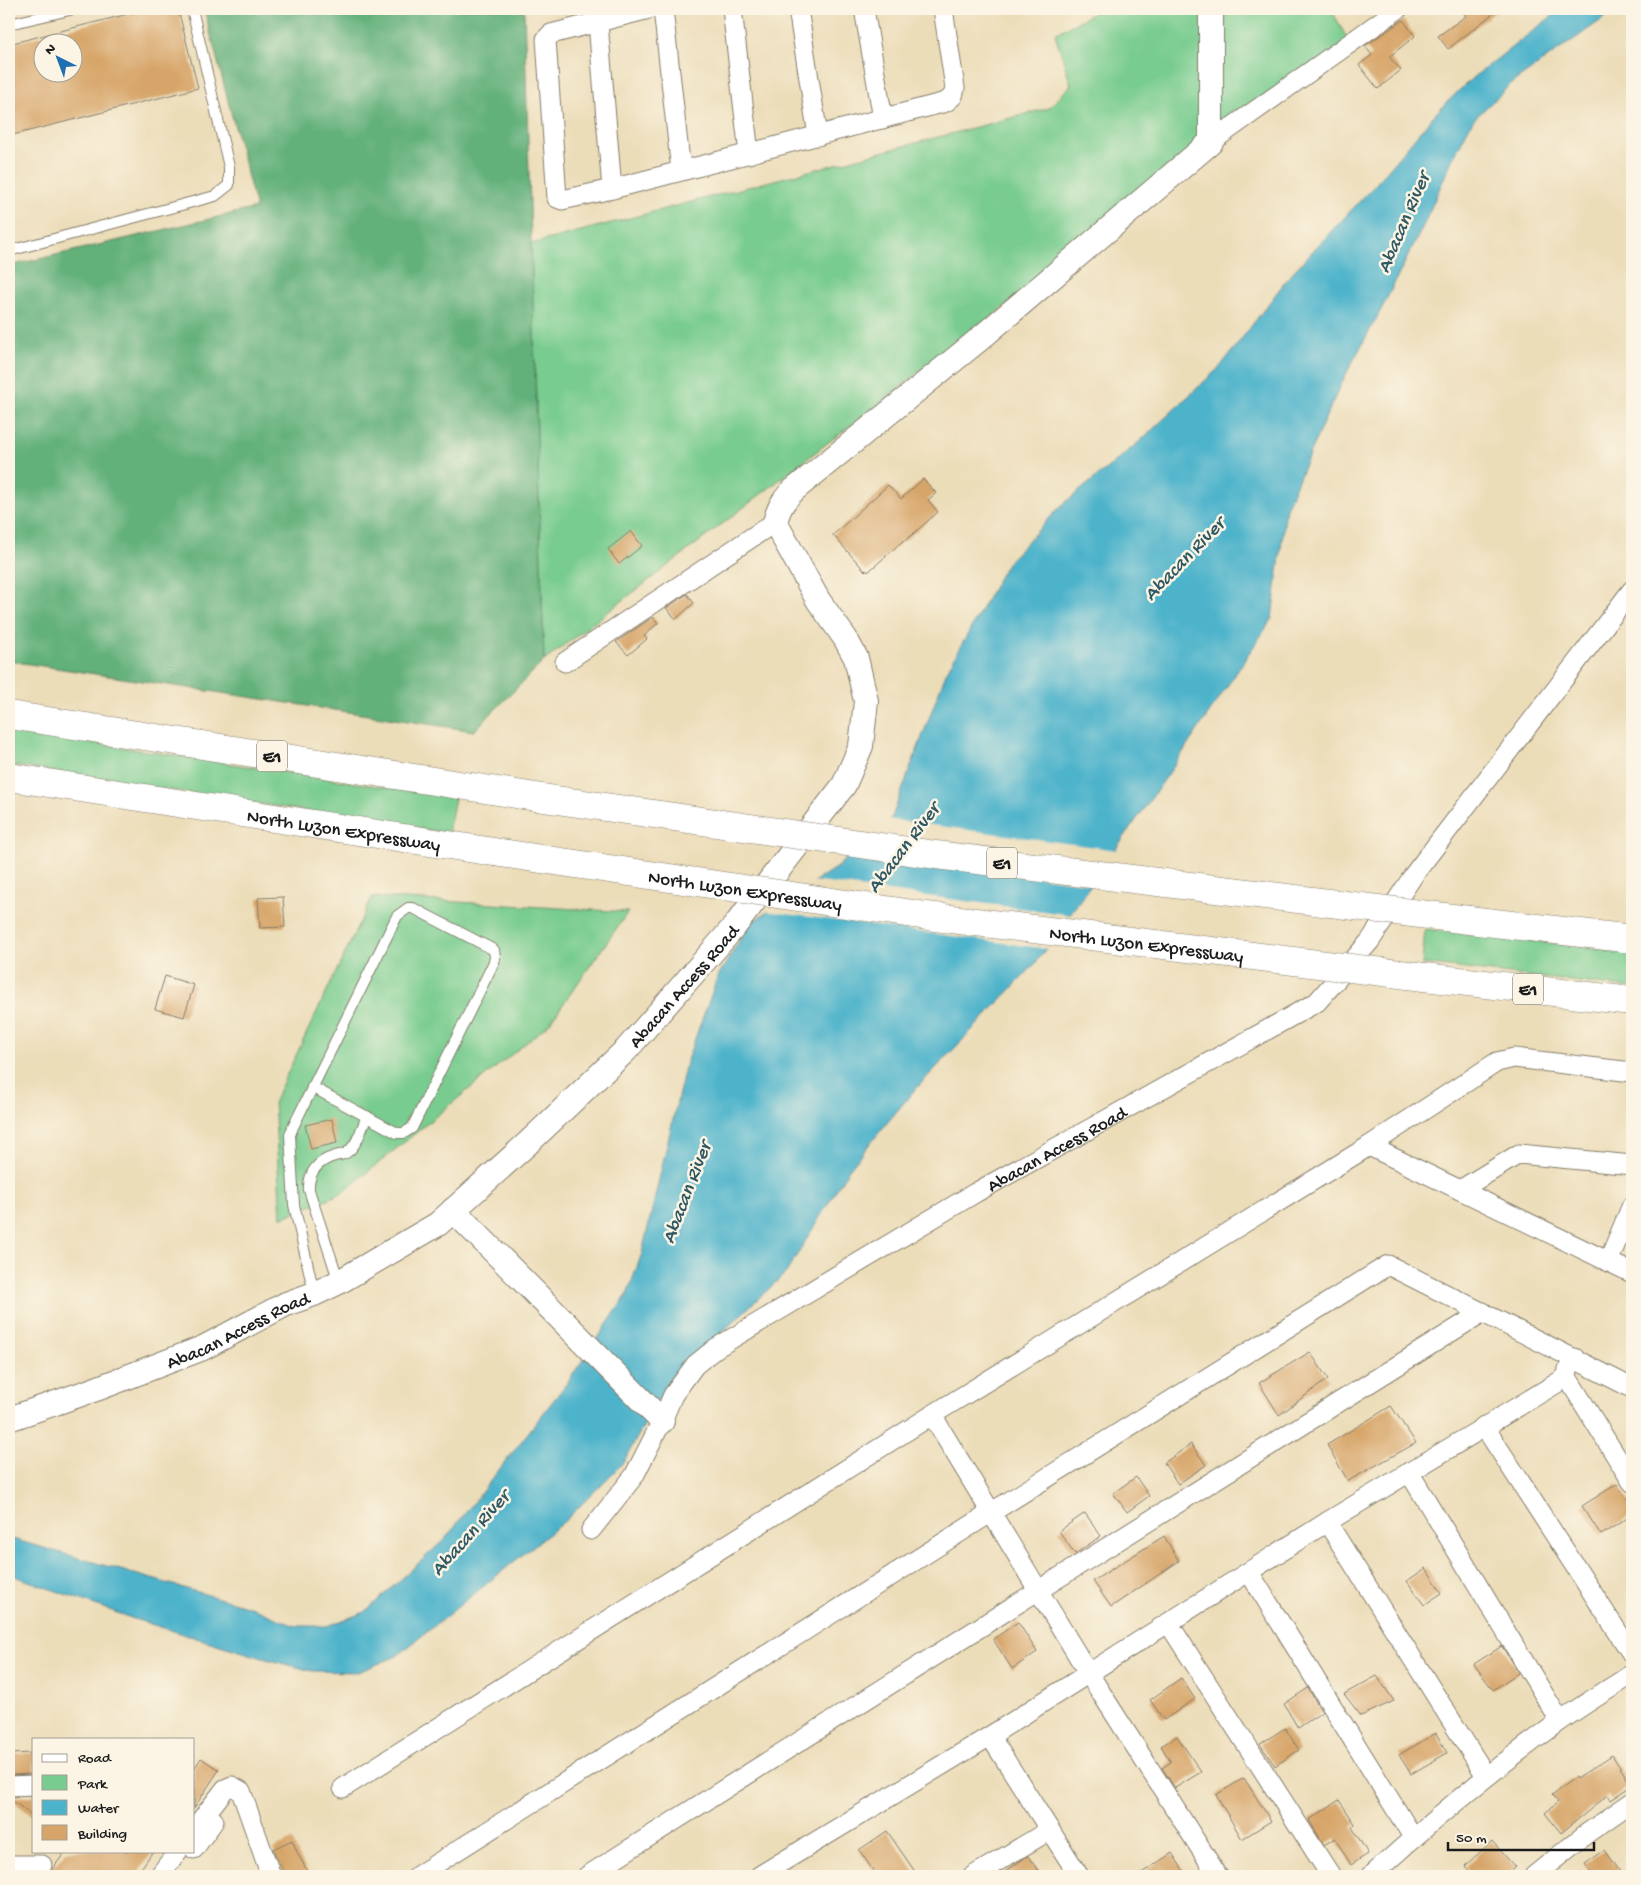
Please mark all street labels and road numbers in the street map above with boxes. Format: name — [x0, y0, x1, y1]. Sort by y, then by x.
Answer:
road number: E1 — [257, 740, 287, 771]
street label: North Luzon Expressway — [245, 806, 443, 859]
road number: E1 — [987, 848, 1017, 878]
street label: North Luzon Expressway — [646, 867, 844, 918]
street label: Abacan Access Road — [625, 920, 747, 1054]
street label: North Luzon Expressway — [1048, 923, 1245, 970]
road number: E1 — [1513, 974, 1543, 1004]
street label: Abacan Access Road — [984, 1102, 1133, 1199]
street label: Abacan Access Road — [164, 1288, 315, 1376]

